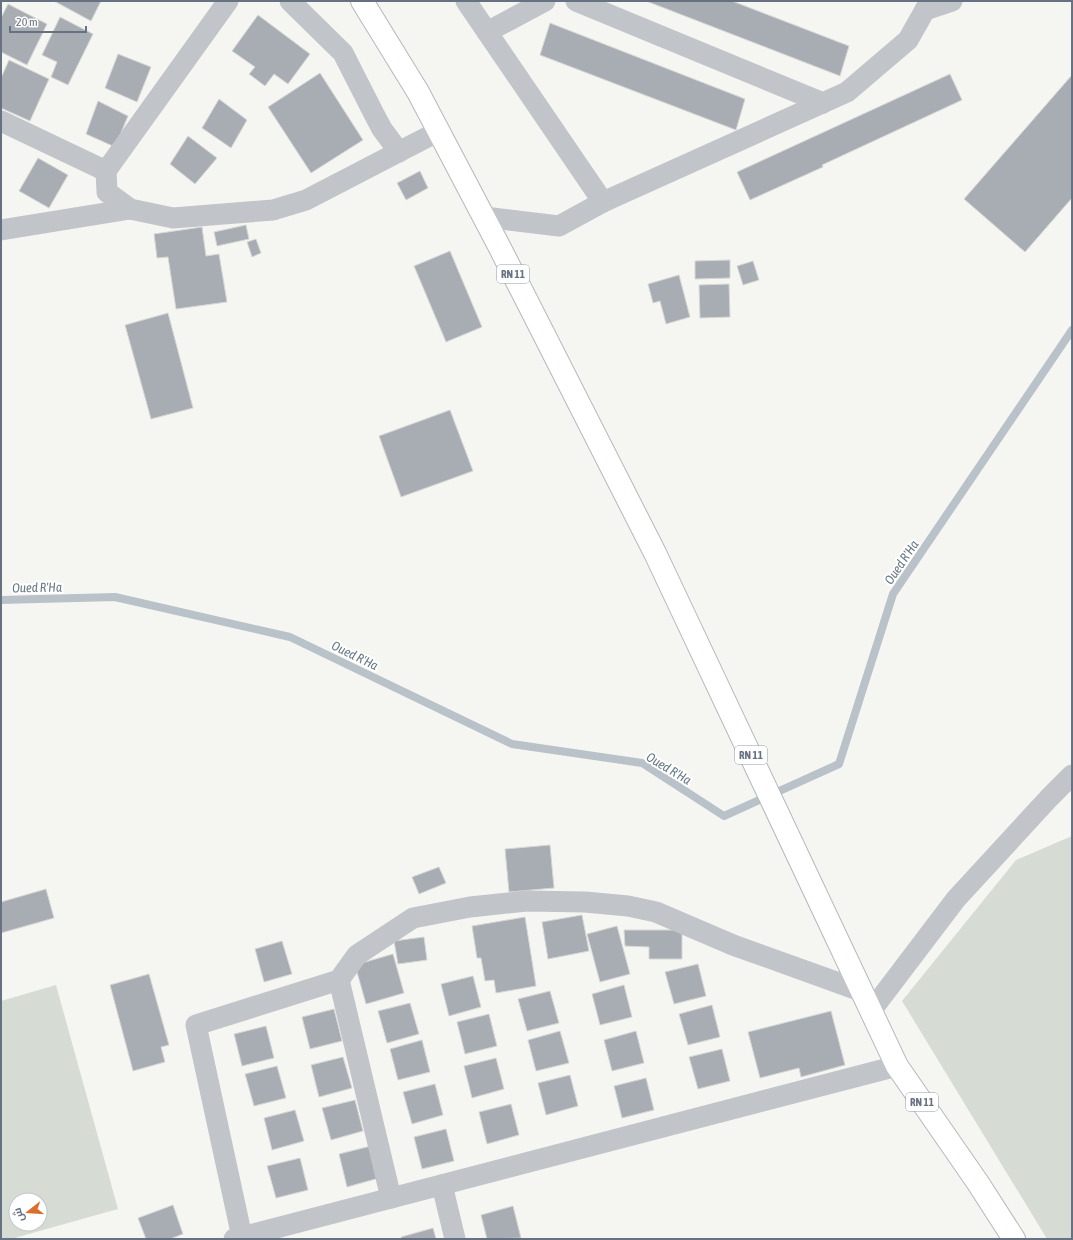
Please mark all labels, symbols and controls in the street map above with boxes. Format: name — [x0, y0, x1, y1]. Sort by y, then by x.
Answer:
scale bar — [10, 8, 86, 34]
text: 20 m — [16, 15, 38, 29]
road number: RN 11 — [497, 265, 529, 283]
water label: Oued R'Ha — [881, 537, 922, 587]
water label: Oued R'Ha — [12, 580, 62, 595]
water label: Oued R'Ha — [329, 638, 380, 673]
road number: RN 11 — [735, 746, 767, 764]
water label: Oued R'Ha — [644, 749, 694, 788]
road number: RN 11 — [906, 1093, 938, 1111]
north arrow — [8, 1192, 48, 1232]
text: ش — [11, 1206, 27, 1223]

